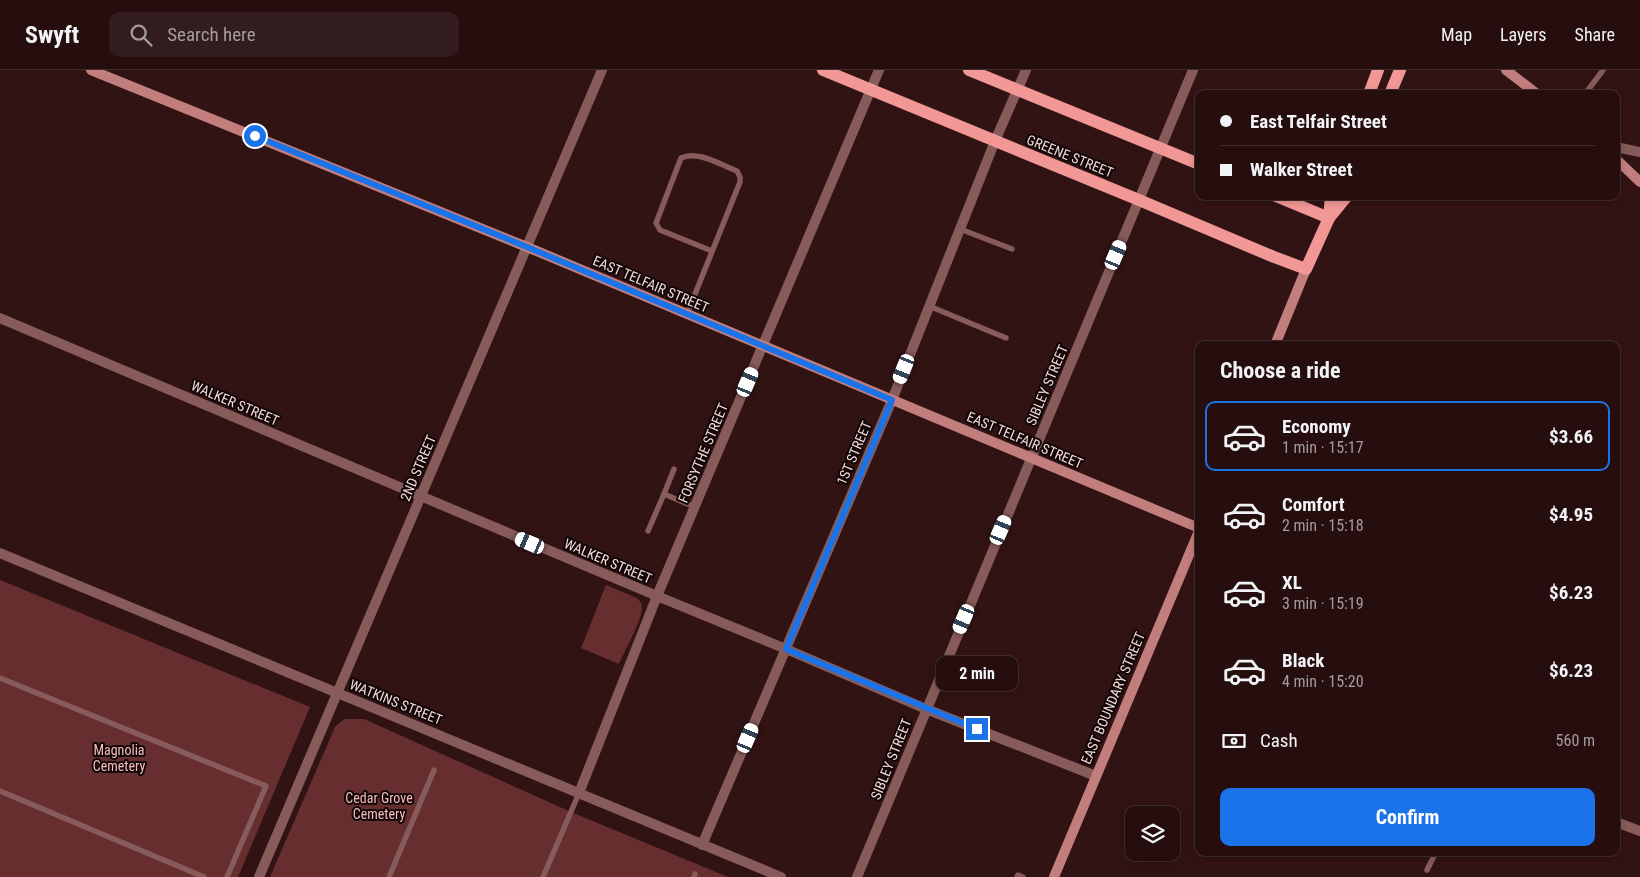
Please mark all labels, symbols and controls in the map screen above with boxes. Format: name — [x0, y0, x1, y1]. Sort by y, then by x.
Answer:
search box — [109, 12, 459, 57]
text: Swyft — [25, 21, 79, 49]
icon: search — [127, 21, 155, 49]
text: Search here — [167, 23, 256, 46]
text: Map — [1441, 24, 1472, 45]
text: Layers — [1500, 24, 1547, 45]
text: Share — [1575, 24, 1615, 45]
text: East Telfair Street — [1250, 110, 1387, 133]
route start — [244, 125, 266, 147]
street label: GREENE STREET — [1024, 131, 1116, 181]
text: Walker Street — [1250, 158, 1353, 181]
car — [1103, 238, 1128, 272]
street label: EAST TELFAIR STREET — [591, 252, 711, 316]
street label: SIBLEY STREET — [1023, 342, 1071, 428]
car — [891, 352, 916, 386]
text: Choose a ride — [1220, 358, 1341, 383]
car — [735, 365, 760, 399]
street label: WALKER STREET — [189, 377, 281, 429]
street label: FORSYTHE STREET — [675, 401, 731, 505]
street label: EAST TELFAIR STREET — [965, 408, 1085, 472]
icon: car — [1222, 414, 1267, 459]
text: Economy — [1282, 415, 1351, 438]
street label: 1ST STREET — [833, 419, 875, 487]
text: $3.66 — [1549, 425, 1593, 448]
street label: 2ND STREET — [397, 433, 439, 503]
text: 1 min · 15:17 — [1282, 438, 1364, 457]
icon: car — [1222, 492, 1267, 537]
text: Comfort — [1282, 493, 1345, 516]
text: $4.95 — [1549, 503, 1593, 526]
car — [988, 513, 1013, 547]
text: 2 min · 15:18 — [1282, 516, 1364, 535]
car — [513, 530, 546, 556]
street label: WALKER STREET — [562, 535, 654, 587]
icon: car — [1222, 570, 1267, 615]
text: XL — [1282, 571, 1302, 594]
text: $6.23 — [1549, 581, 1593, 604]
text: 3 min · 15:19 — [1282, 594, 1364, 613]
car — [951, 602, 976, 636]
street label: EAST BOUNDARY STREET — [1078, 630, 1148, 766]
icon: car — [1222, 648, 1267, 693]
text: Black — [1282, 649, 1324, 672]
callout: 2 min — [936, 656, 1018, 692]
text: $6.23 — [1549, 659, 1593, 682]
text: 2 min — [959, 664, 995, 683]
text: 4 min · 15:20 — [1282, 672, 1364, 691]
street label: WATKINS STREET — [347, 676, 445, 728]
street label: SIBLEY STREET — [867, 716, 915, 802]
route end — [966, 718, 988, 740]
car — [735, 721, 760, 755]
icon: cash — [1220, 727, 1248, 755]
text: Cash — [1260, 729, 1298, 752]
text: 560 m — [1556, 731, 1595, 750]
park label: Magnolia Cemetery — [93, 742, 145, 774]
button: Confirm — [1220, 788, 1595, 846]
park label: Cedar Grove Cemetery — [345, 790, 413, 822]
map controls — [1125, 806, 1180, 861]
button: layers — [1125, 806, 1180, 861]

